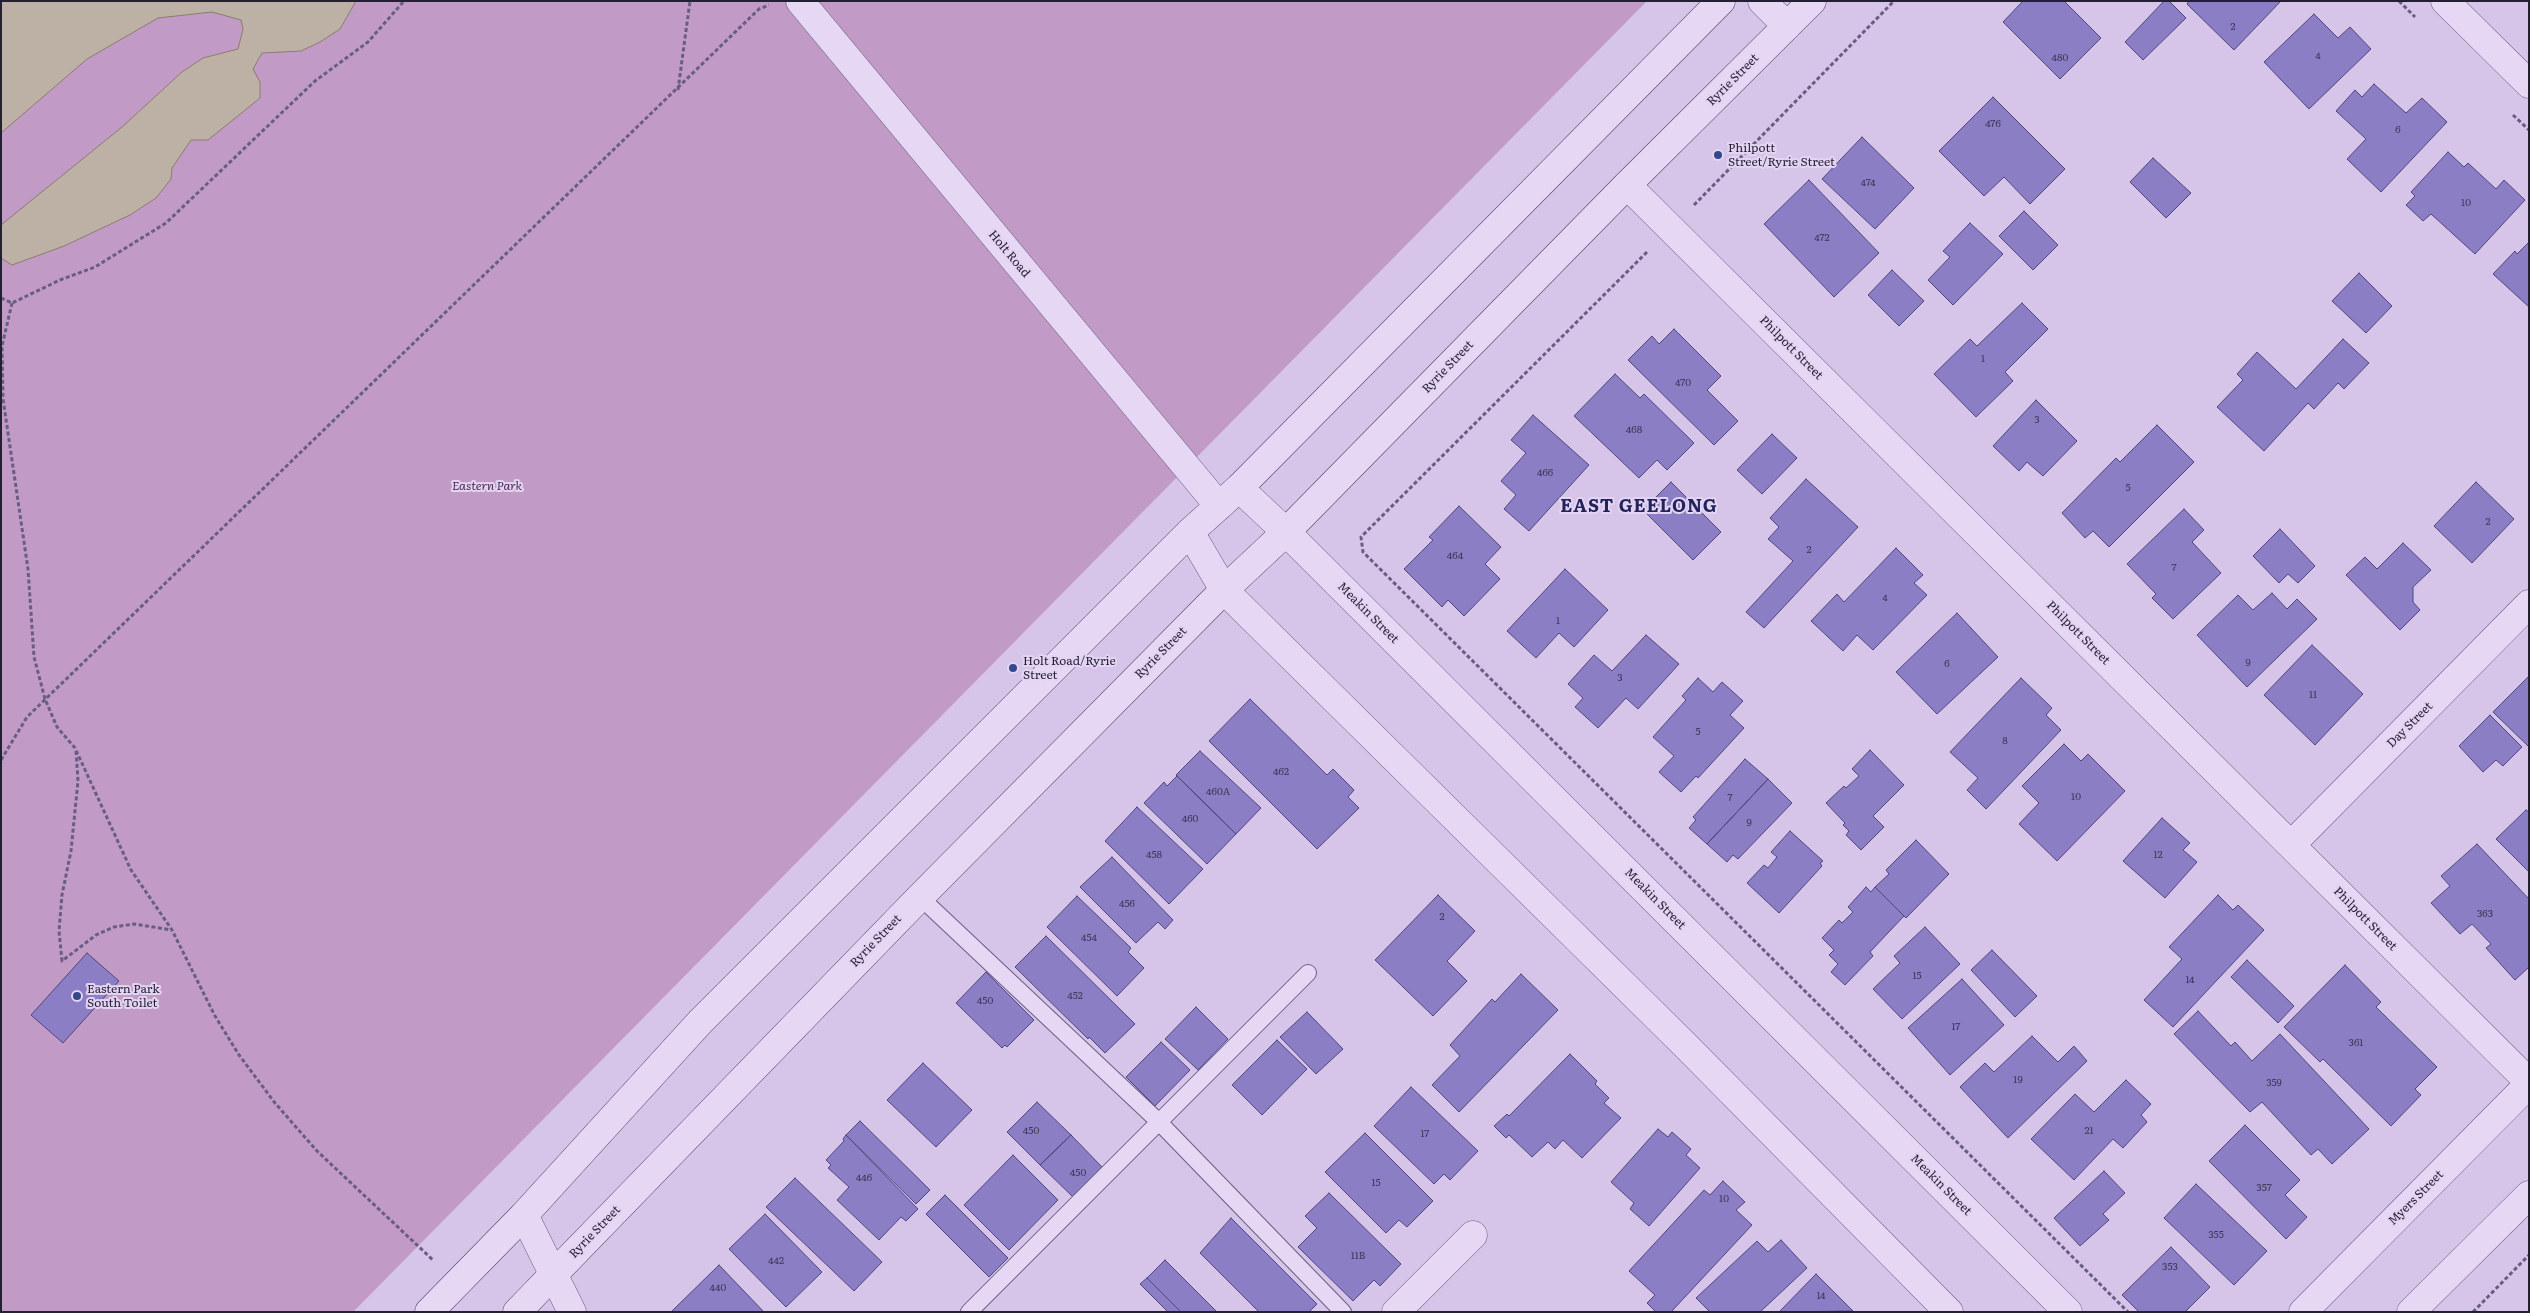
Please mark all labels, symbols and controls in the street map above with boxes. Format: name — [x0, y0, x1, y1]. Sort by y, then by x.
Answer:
house number: 2 — [2230, 21, 2236, 33]
house number: 4 — [2315, 50, 2321, 62]
street label: Ryrie Street — [1704, 51, 1762, 109]
house number: 480 — [2052, 52, 2068, 64]
house number: 476 — [1985, 118, 2001, 130]
house number: 6 — [2395, 124, 2401, 136]
place label: Philpott Street/Ryrie Street — [1728, 141, 1835, 169]
marker: Philpott Street/Ryrie Street — [1712, 149, 1724, 161]
house number: 474 — [1860, 177, 1876, 189]
house number: 10 — [2461, 197, 2471, 209]
street label: Holt Road — [985, 228, 1033, 280]
house number: 472 — [1814, 232, 1830, 244]
street label: Philpott Street — [1756, 313, 1826, 383]
street label: Ryrie Street — [1419, 338, 1477, 396]
house number: 1 — [1981, 353, 1985, 365]
house number: 470 — [1675, 377, 1691, 389]
house number: 3 — [2034, 414, 2040, 426]
house number: 468 — [1626, 424, 1642, 436]
house number: 466 — [1537, 467, 1553, 479]
park label: Eastern Park — [452, 479, 522, 493]
house number: 5 — [2125, 482, 2131, 494]
district label: EAST GEELONG — [1559, 496, 1719, 518]
house number: 2 — [2485, 516, 2491, 528]
house number: 2 — [1806, 544, 1812, 556]
house number: 464 — [1447, 550, 1463, 562]
house number: 7 — [2171, 562, 2177, 574]
street label: Meakin Street — [1334, 579, 1402, 647]
house number: 4 — [1882, 592, 1888, 604]
street label: Philpott Street — [2043, 598, 2113, 668]
house number: 1 — [1556, 615, 1560, 627]
street label: Ryrie Street — [1132, 624, 1190, 682]
place label: Holt Road/Ryrie Street — [1023, 654, 1116, 682]
house number: 9 — [2245, 657, 2251, 669]
house number: 6 — [1944, 658, 1950, 670]
marker: Holt Road/Ryrie Street — [1007, 662, 1019, 674]
house number: 3 — [1617, 672, 1623, 684]
house number: 11 — [2309, 689, 2317, 701]
street label: Day Street — [2384, 699, 2436, 751]
house number: 5 — [1695, 726, 1701, 738]
house number: 8 — [2002, 735, 2008, 747]
house number: 462 — [1273, 766, 1289, 778]
house number: 460A — [1206, 786, 1230, 798]
house number: 10 — [2071, 791, 2081, 803]
house number: 7 — [1727, 792, 1733, 804]
house number: 460 — [1182, 813, 1198, 825]
house number: 9 — [1746, 817, 1752, 829]
house number: 458 — [1146, 849, 1162, 861]
house number: 12 — [2153, 849, 2163, 861]
street label: Meakin Street — [1621, 865, 1689, 933]
street label: Philpott Street — [2330, 884, 2400, 954]
house number: 456 — [1119, 898, 1135, 910]
house number: 363 — [2477, 908, 2493, 920]
house number: 2 — [1439, 911, 1445, 923]
street label: Ryrie Street — [847, 912, 905, 970]
house number: 454 — [1081, 932, 1097, 944]
house number: 15 — [1912, 970, 1922, 982]
house number: 14 — [2185, 974, 2195, 986]
place label: Eastern Park South Toilet — [87, 982, 160, 1010]
marker: Eastern Park South Toilet — [71, 990, 83, 1002]
house number: 452 — [1067, 990, 1083, 1002]
house number: 450 — [977, 995, 993, 1007]
house number: 17 — [1952, 1021, 1960, 1033]
house number: 361 — [2349, 1037, 2363, 1049]
house number: 19 — [2013, 1074, 2023, 1086]
house number: 359 — [2266, 1077, 2282, 1089]
house number: 450 — [1023, 1125, 1039, 1137]
house number: 21 — [2084, 1125, 2094, 1137]
house number: 17 — [1421, 1128, 1429, 1140]
street label: Meakin Street — [1907, 1151, 1975, 1219]
house number: 450 — [1070, 1167, 1086, 1179]
street label: Myers Street — [2386, 1168, 2446, 1228]
house number: 446 — [856, 1172, 872, 1184]
house number: 15 — [1371, 1177, 1381, 1189]
house number: 357 — [2256, 1182, 2272, 1194]
house number: 10 — [1719, 1193, 1729, 1205]
street label: Ryrie Street — [566, 1203, 624, 1261]
house number: 355 — [2208, 1229, 2224, 1241]
house number: 11B — [1351, 1250, 1365, 1262]
house number: 442 — [768, 1255, 784, 1267]
house number: 353 — [2162, 1261, 2178, 1273]
house number: 440 — [710, 1282, 726, 1294]
house number: 14 — [1816, 1290, 1826, 1302]

